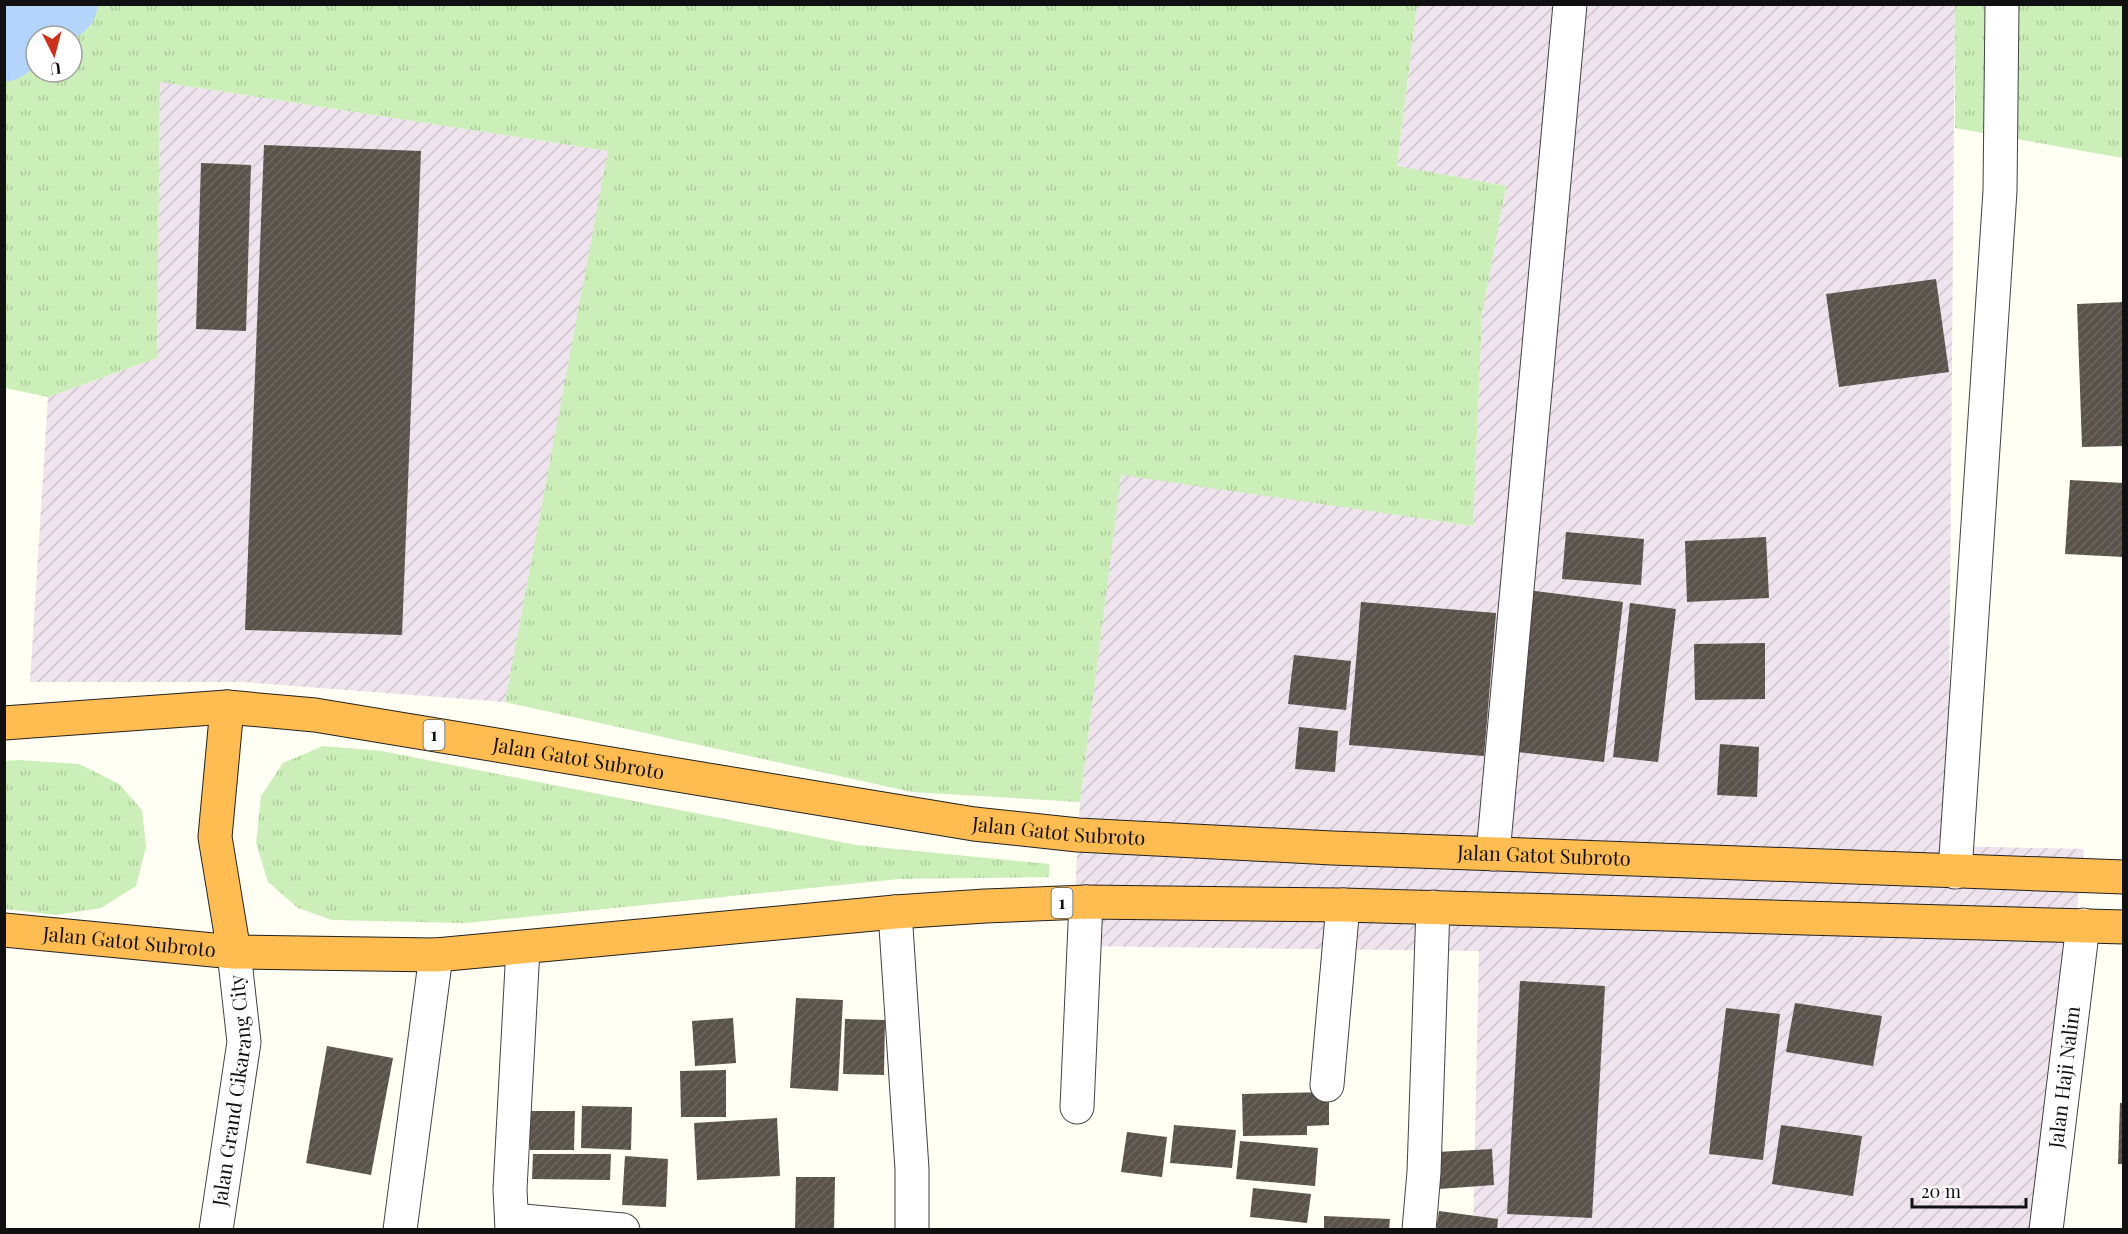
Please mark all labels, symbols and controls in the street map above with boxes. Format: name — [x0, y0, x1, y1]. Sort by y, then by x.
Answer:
north arrow — [24, 24, 84, 84]
text: U — [49, 58, 62, 80]
road number: 1 — [424, 720, 444, 750]
street label: Jalan Gatot Subroto — [490, 729, 667, 785]
street label: Jalan Gatot Subroto — [970, 809, 1146, 850]
street label: Jalan Gatot Subroto — [1456, 838, 1631, 871]
road number: 1 — [1052, 888, 1072, 918]
street label: Jalan Gatot Subroto — [41, 919, 217, 962]
street label: Jalan Grand Cikarang City — [205, 973, 256, 1209]
street label: Jalan Haji Nalim — [2041, 1004, 2085, 1151]
scale bar — [1912, 1171, 2026, 1209]
text: 20 m — [1921, 1179, 1961, 1203]

